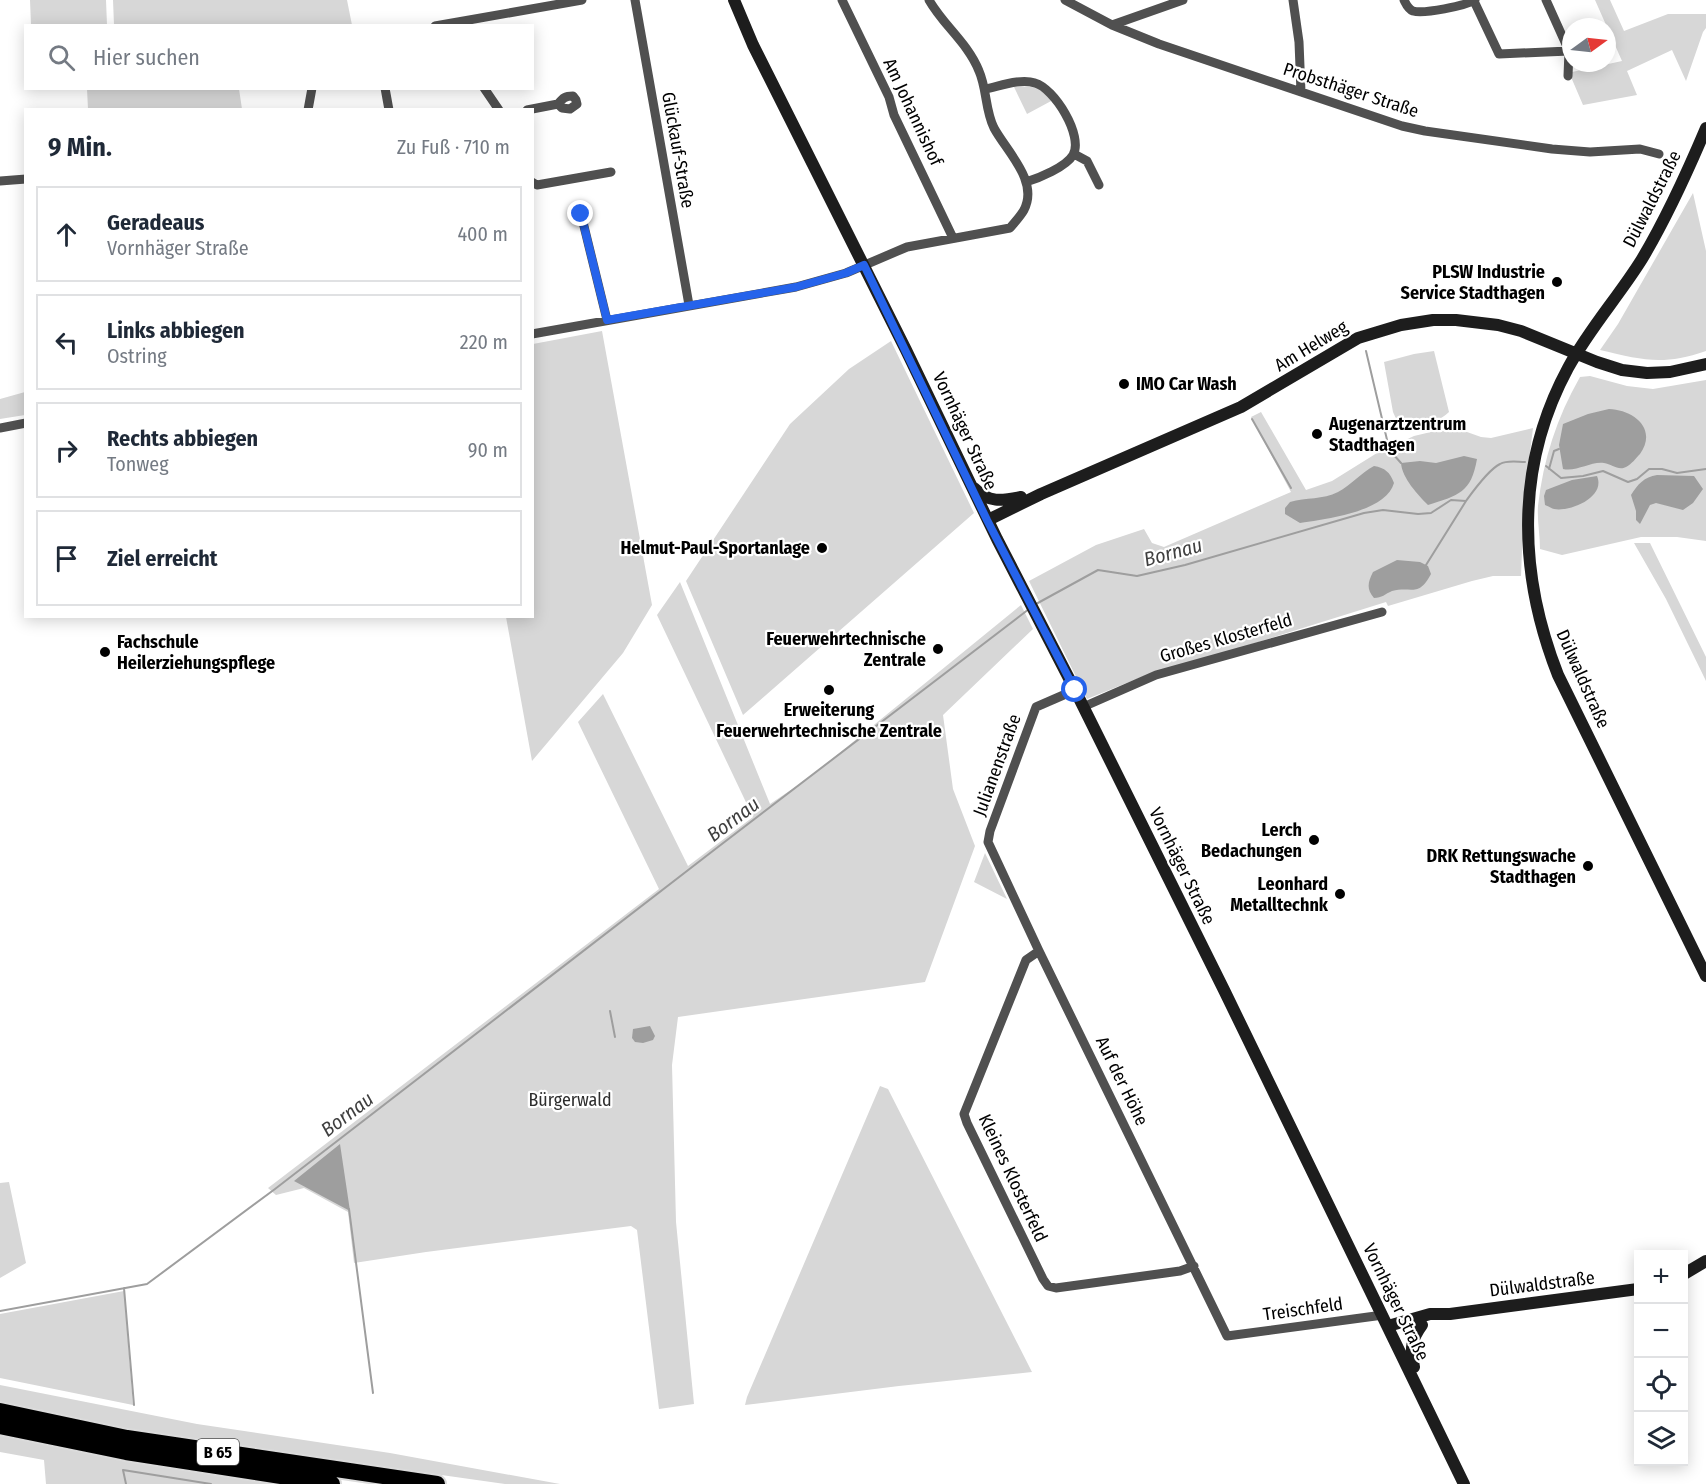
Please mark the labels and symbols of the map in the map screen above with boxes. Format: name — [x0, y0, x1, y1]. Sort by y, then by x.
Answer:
north arrow — [1562, 18, 1616, 72]
street label: Am Johannishof — [879, 55, 948, 171]
street label: Probsthäger Straße — [1281, 58, 1422, 122]
street label: Glückauf-Straße — [657, 90, 699, 210]
street label: Dülwaldstraße — [1618, 147, 1686, 251]
route end — [567, 200, 593, 226]
place label: PLSW Industrie Service Stadthagen — [1401, 261, 1545, 304]
marker: PLSW Industrie Service Stadthagen — [1550, 275, 1564, 289]
street label: Am Helweg — [1271, 315, 1352, 376]
street label: Vornhäger Straße — [928, 369, 1002, 494]
place label: IMO Car Wash — [1136, 373, 1237, 395]
marker: IMO Car Wash — [1117, 377, 1131, 391]
place label: Augenarztzentrum Stadthagen — [1328, 413, 1466, 456]
marker: Augenarztzentrum Stadthagen — [1310, 427, 1324, 441]
water label: Bornau — [1141, 533, 1205, 571]
place label: Helmut-Paul-Sportanlage — [621, 537, 810, 559]
marker: Helmut-Paul-Sportanlage — [815, 541, 829, 555]
street label: Großes Klosterfeld — [1157, 609, 1295, 667]
street label: Dülwaldstraße — [1551, 626, 1615, 732]
place label: Feuerwehrtechnische Zentrale — [766, 628, 926, 671]
place label: Fachschule Heilerziehungspflege — [117, 631, 275, 674]
marker: Feuerwehrtechnische Zentrale — [931, 642, 945, 656]
marker: Fachschule Heilerziehungspflege — [98, 645, 112, 659]
route start — [1061, 676, 1087, 702]
marker: Erweiterung Feuerwehrtechnische Zentrale — [822, 683, 836, 697]
place label: Erweiterung Feuerwehrtechnische Zentrale — [716, 699, 942, 742]
street label: Julianenstraße — [968, 711, 1026, 819]
water label: Bornau — [702, 791, 764, 847]
street label: Vornhäger Straße — [1144, 804, 1220, 928]
place label: Lerch Bedachungen — [1201, 819, 1302, 862]
marker: Lerch Bedachungen — [1307, 833, 1321, 847]
place label: DRK Rettungswache Stadthagen — [1427, 845, 1576, 888]
marker: DRK Rettungswache Stadthagen — [1581, 859, 1595, 873]
place label: Leonhard Metalltechnk — [1230, 873, 1329, 916]
marker: Leonhard Metalltechnk — [1333, 887, 1347, 901]
street label: Auf der Höhe — [1091, 1033, 1153, 1129]
water label: Bornau — [316, 1086, 378, 1142]
park label: Bürgerwald — [528, 1089, 612, 1111]
street label: Kleines Klosterfeld — [974, 1111, 1052, 1245]
street label: Vornhäger Straße — [1358, 1240, 1434, 1364]
street label: Dülwaldstraße — [1488, 1267, 1596, 1301]
street label: Treischfeld — [1262, 1293, 1344, 1325]
road number: B 65 — [197, 1439, 239, 1465]

